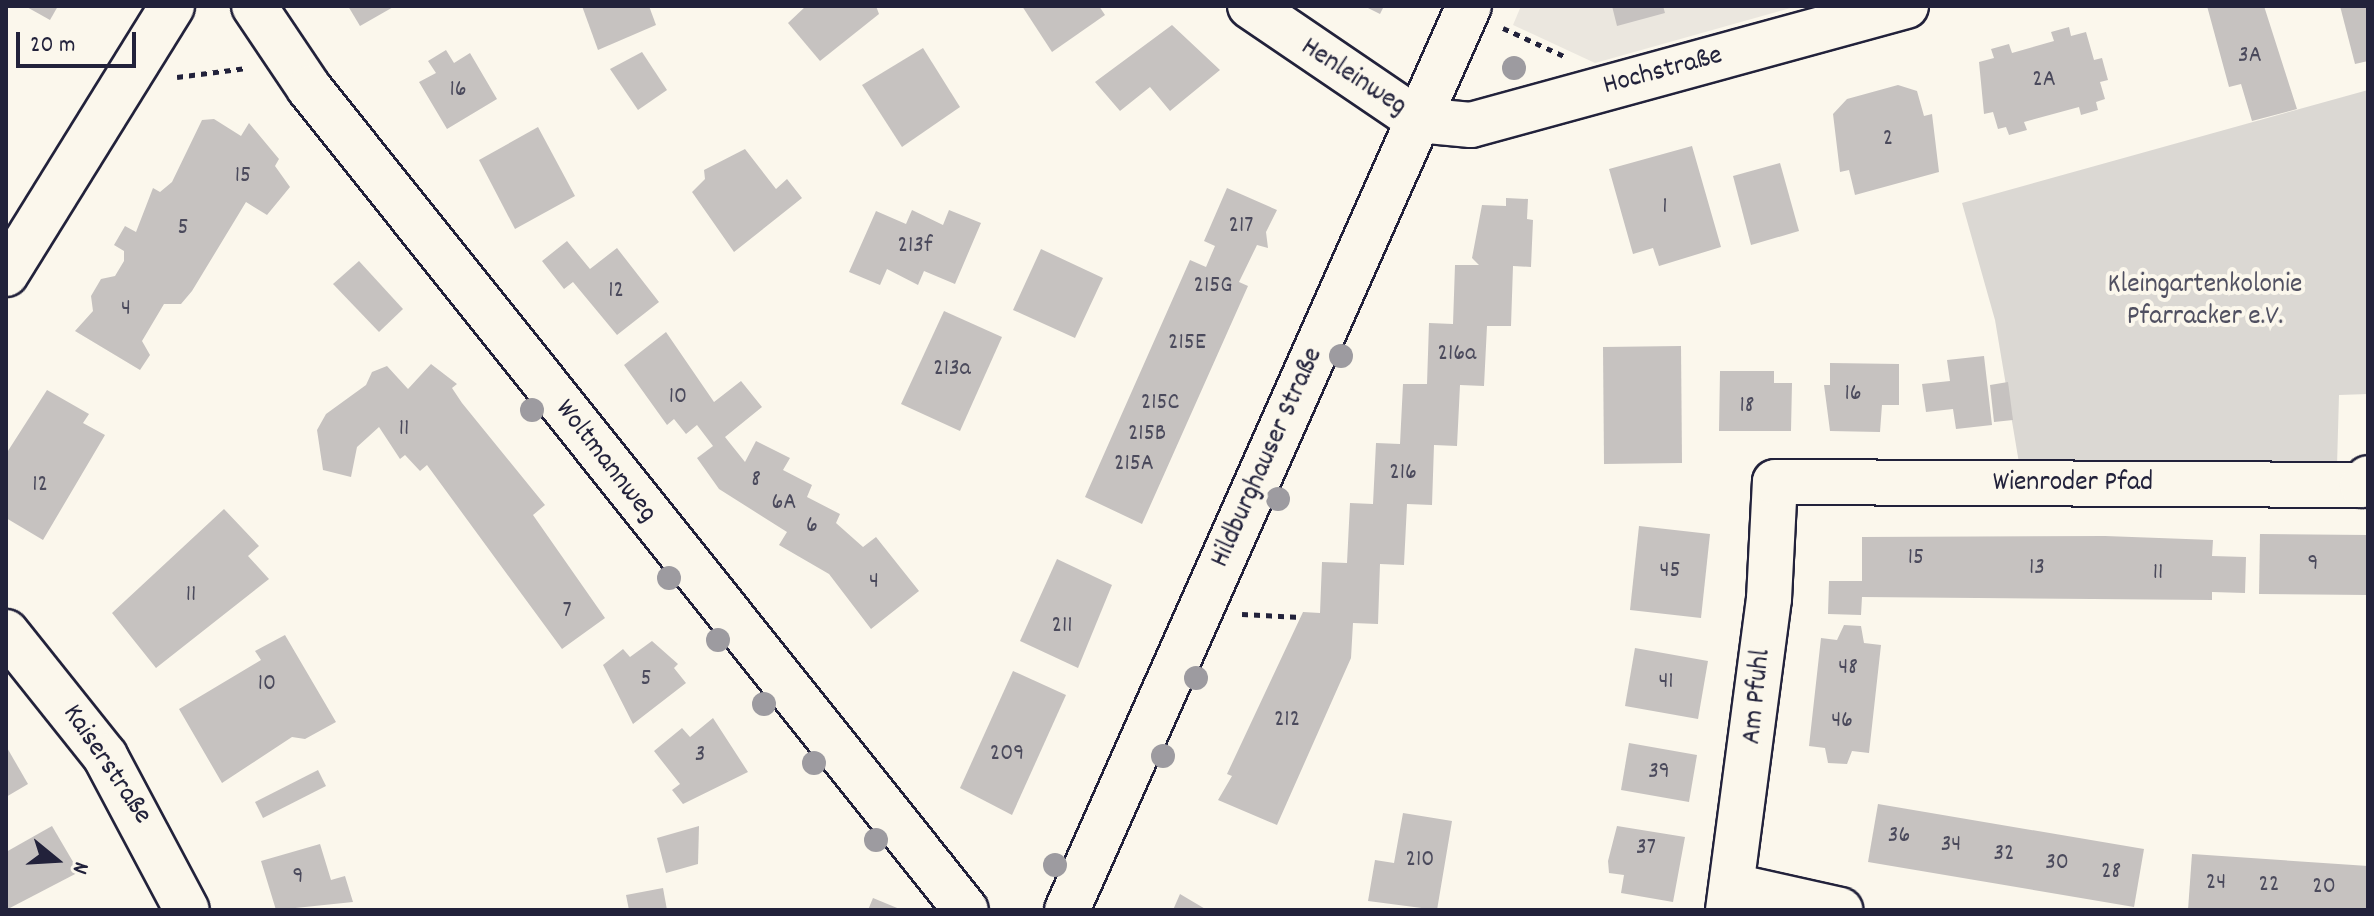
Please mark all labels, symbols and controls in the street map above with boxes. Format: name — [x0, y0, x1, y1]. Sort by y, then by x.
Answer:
scale bar — [20, 16, 140, 66]
text: 20 m — [30, 29, 76, 63]
street label: Henleinweg — [1294, 31, 1412, 125]
street label: Hochstraße — [1600, 40, 1726, 104]
house number: 3A — [2238, 43, 2262, 71]
house number: 2A — [2032, 67, 2056, 95]
house number: 16 — [449, 77, 467, 105]
house number: 2 — [1883, 126, 1893, 154]
house number: 15 — [235, 163, 251, 191]
house number: 1 — [1662, 194, 1668, 222]
house number: 217 — [1229, 213, 1253, 241]
house number: 5 — [177, 215, 189, 243]
house number: 213f — [898, 233, 932, 261]
park label: Kleingartenkolonie Pfarracker e.V. — [2108, 269, 2302, 335]
house number: 215G — [1194, 273, 1232, 301]
house number: 12 — [608, 278, 624, 306]
house number: 4 — [121, 296, 131, 324]
house number: 215E — [1168, 330, 1206, 358]
house number: 216a — [1438, 341, 1476, 369]
street label: Hildburghauser Straße — [1204, 343, 1332, 573]
house number: 213a — [933, 356, 971, 384]
house number: 16 — [1844, 381, 1862, 409]
house number: 10 — [669, 384, 687, 412]
house number: 215C — [1141, 390, 1179, 418]
house number: 18 — [1740, 393, 1754, 421]
street label: Woltmannweg — [547, 394, 663, 530]
house number: 11 — [399, 416, 409, 444]
house number: 215B — [1128, 421, 1166, 449]
house number: 215A — [1114, 451, 1154, 479]
house number: 216 — [1389, 460, 1417, 488]
house number: 8 — [751, 467, 761, 495]
street label: Wienroder Pfad — [1993, 467, 2153, 501]
house number: 12 — [32, 472, 48, 500]
house number: 6A — [772, 490, 796, 518]
house number: 6 — [806, 513, 818, 541]
house number: 15 — [1908, 545, 1924, 573]
house number: 9 — [2308, 551, 2318, 579]
house number: 13 — [2029, 555, 2045, 583]
house number: 45 — [1659, 558, 1681, 586]
house number: 11 — [2153, 560, 2163, 588]
house number: 4 — [869, 569, 879, 597]
house number: 11 — [186, 582, 196, 610]
house number: 7 — [562, 598, 572, 626]
house number: 211 — [1052, 613, 1072, 641]
street label: Am Pfuhl — [1736, 648, 1780, 746]
house number: 48 — [1838, 655, 1858, 683]
house number: 5 — [640, 666, 652, 694]
house number: 41 — [1658, 669, 1674, 697]
house number: 10 — [258, 671, 276, 699]
street label: Kaiserstraße — [54, 699, 158, 831]
house number: 212 — [1274, 707, 1300, 735]
house number: 46 — [1831, 708, 1853, 736]
house number: 209 — [990, 741, 1024, 769]
house number: 3 — [695, 742, 705, 770]
house number: 39 — [1648, 759, 1670, 787]
north arrow — [16, 820, 96, 900]
house number: 36 — [1888, 823, 1910, 851]
house number: 34 — [1941, 832, 1961, 860]
house number: 37 — [1636, 835, 1656, 863]
house number: 32 — [1993, 841, 2015, 869]
house number: 210 — [1406, 847, 1434, 875]
house number: 30 — [2045, 850, 2069, 878]
text: N — [63, 858, 96, 878]
house number: 28 — [2101, 859, 2121, 887]
house number: 9 — [293, 864, 303, 892]
house number: 24 — [2206, 870, 2226, 898]
house number: 22 — [2259, 872, 2279, 900]
house number: 20 — [2312, 874, 2336, 902]

